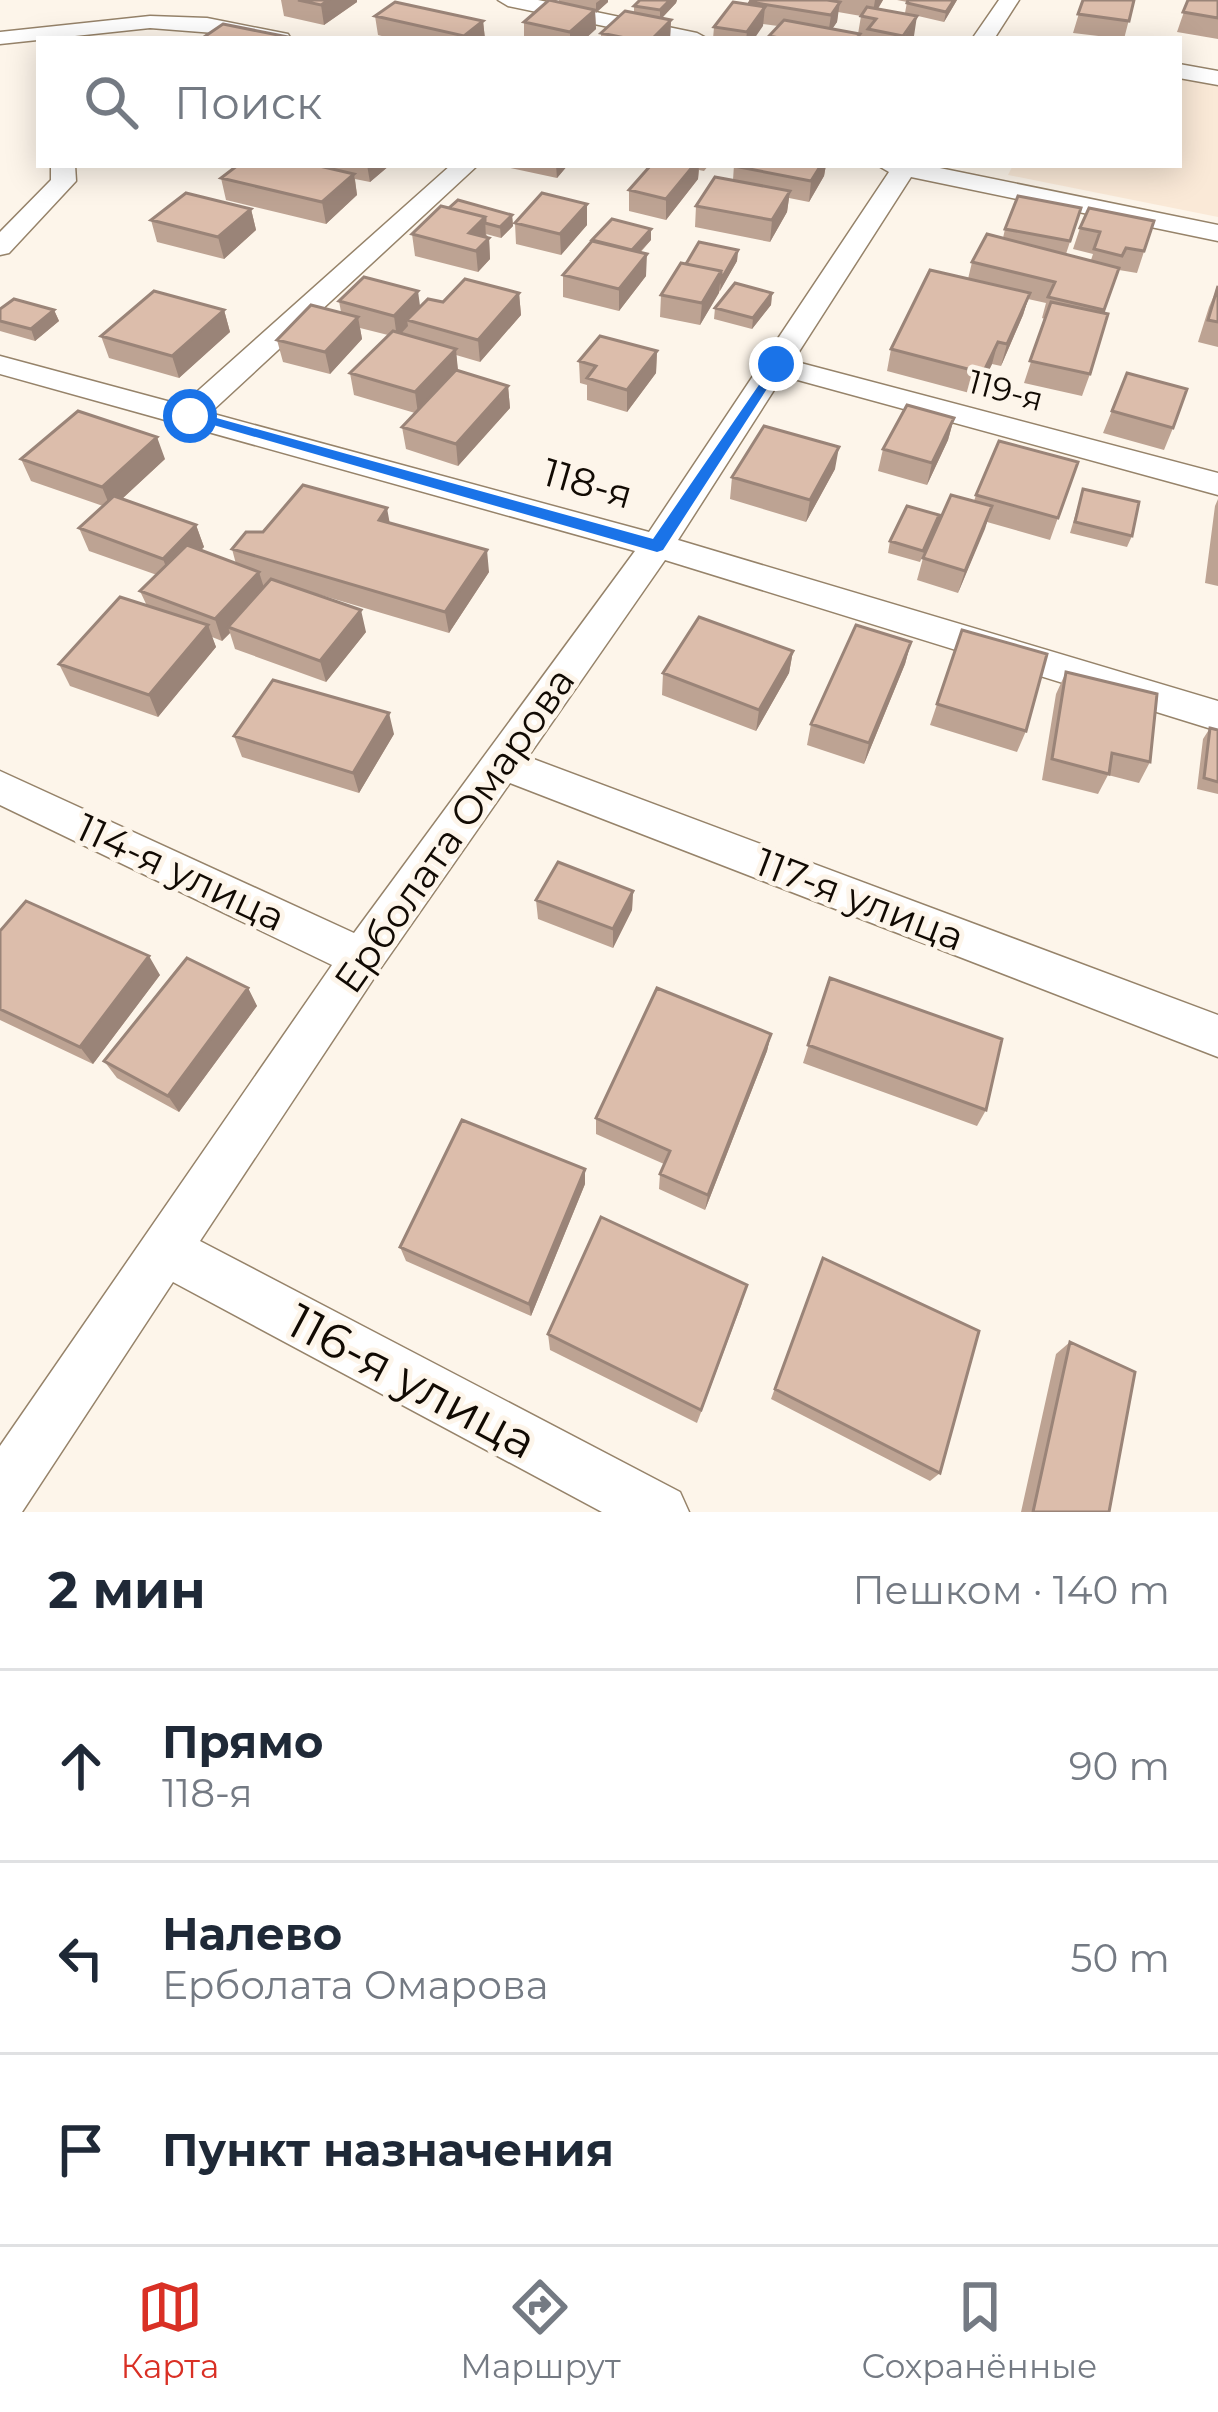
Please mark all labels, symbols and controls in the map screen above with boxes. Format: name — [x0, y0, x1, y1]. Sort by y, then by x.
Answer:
search box — [36, 36, 1182, 168]
icon: search — [78, 69, 144, 135]
text: Поиск — [174, 75, 322, 130]
route end — [749, 337, 803, 391]
street label: 119-я — [964, 361, 1048, 419]
route start — [163, 389, 217, 443]
street label: 118-я — [538, 447, 638, 519]
street label: Ерболата Омарова — [324, 658, 584, 1002]
street label: 114-я улица — [69, 803, 293, 941]
street label: 117-я улица — [749, 837, 971, 961]
street label: 116-я улица — [278, 1291, 546, 1471]
text: 2 мин — [48, 1559, 206, 1621]
text: Пешком · 140 m — [852, 1566, 1170, 1614]
text: Прямо — [162, 1714, 323, 1769]
icon: ahead — [48, 1733, 114, 1799]
text: 90 m — [1069, 1742, 1170, 1790]
text: 118-я — [162, 1769, 253, 1817]
text: Налево — [162, 1906, 342, 1961]
icon: left — [48, 1925, 114, 1991]
text: 50 m — [1071, 1934, 1170, 1982]
text: Ерболата Омарова — [162, 1961, 548, 2009]
icon: arrive — [48, 2117, 114, 2183]
text: Пункт назначения — [162, 2122, 614, 2177]
tab: Карта — [120, 2274, 219, 2386]
tab: Маршрут — [460, 2274, 621, 2386]
tab: Сохранённые — [862, 2274, 1097, 2386]

